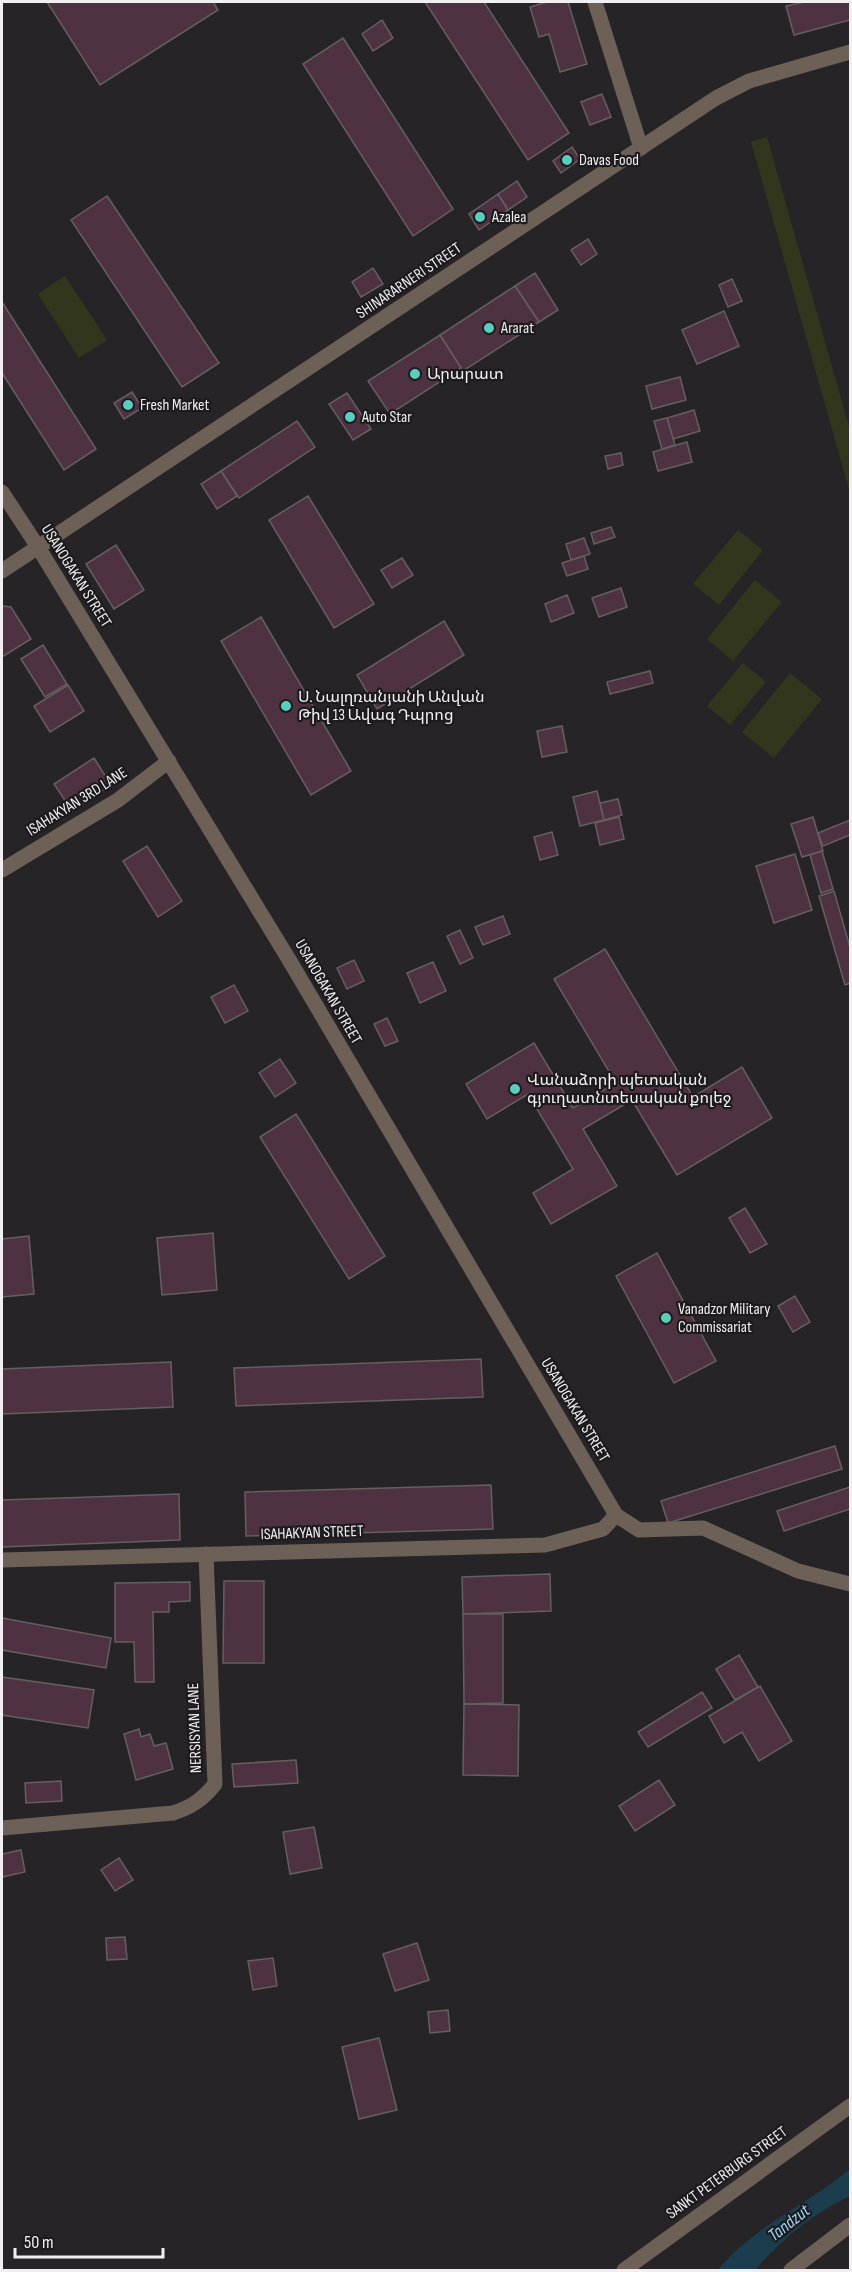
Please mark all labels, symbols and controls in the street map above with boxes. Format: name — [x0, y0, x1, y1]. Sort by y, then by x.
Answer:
place label: Davas Food — [579, 151, 639, 170]
marker: Davas Food — [560, 153, 574, 167]
place label: Azalea — [491, 208, 526, 227]
marker: Azalea — [473, 210, 487, 224]
street label: SHINARARNERI STREET — [353, 238, 466, 323]
place label: Ararat — [500, 319, 534, 338]
marker: Ararat — [482, 321, 496, 335]
place label: Արարատ — [427, 365, 504, 384]
marker: Արարատ — [408, 367, 422, 381]
place label: Fresh Market — [140, 396, 209, 415]
marker: Fresh Market — [121, 398, 135, 412]
place label: Auto Star — [361, 408, 412, 427]
marker: Auto Star — [343, 410, 357, 424]
street label: USANOGAKAN STREET — [37, 521, 115, 631]
place label: Ս. Նալղռանյանի Անվան Թիվ 13 Ավագ Դպրոց — [298, 688, 485, 725]
marker: Ս. Նալղռանյանի Անվան Թիվ 13 Ավագ Դպրոց — [279, 699, 293, 713]
street label: ISAHAKYAN 3RD LANE — [23, 763, 131, 841]
street label: USANOGAKAN STREET — [290, 936, 366, 1048]
place label: Վանաձորի պետական գյուղատնտեսական քոլեջ — [527, 1071, 731, 1108]
marker: Վանաձորի պետական գյուղատնտեսական քոլեջ — [508, 1082, 522, 1096]
place label: Vanadzor Military Commissariat — [678, 1300, 770, 1337]
marker: Vanadzor Military Commissariat — [659, 1311, 673, 1325]
street label: USANOGAKAN STREET — [537, 1355, 614, 1466]
street label: ISAHAKYAN STREET — [260, 1522, 364, 1544]
street label: NERSISYAN LANE — [184, 1683, 206, 1773]
street label: SANKT PETERBURG STREET — [663, 2122, 792, 2223]
water label: Tandzut — [764, 2200, 815, 2246]
scale bar — [15, 2221, 164, 2259]
text: 50 m — [24, 2232, 54, 2253]

